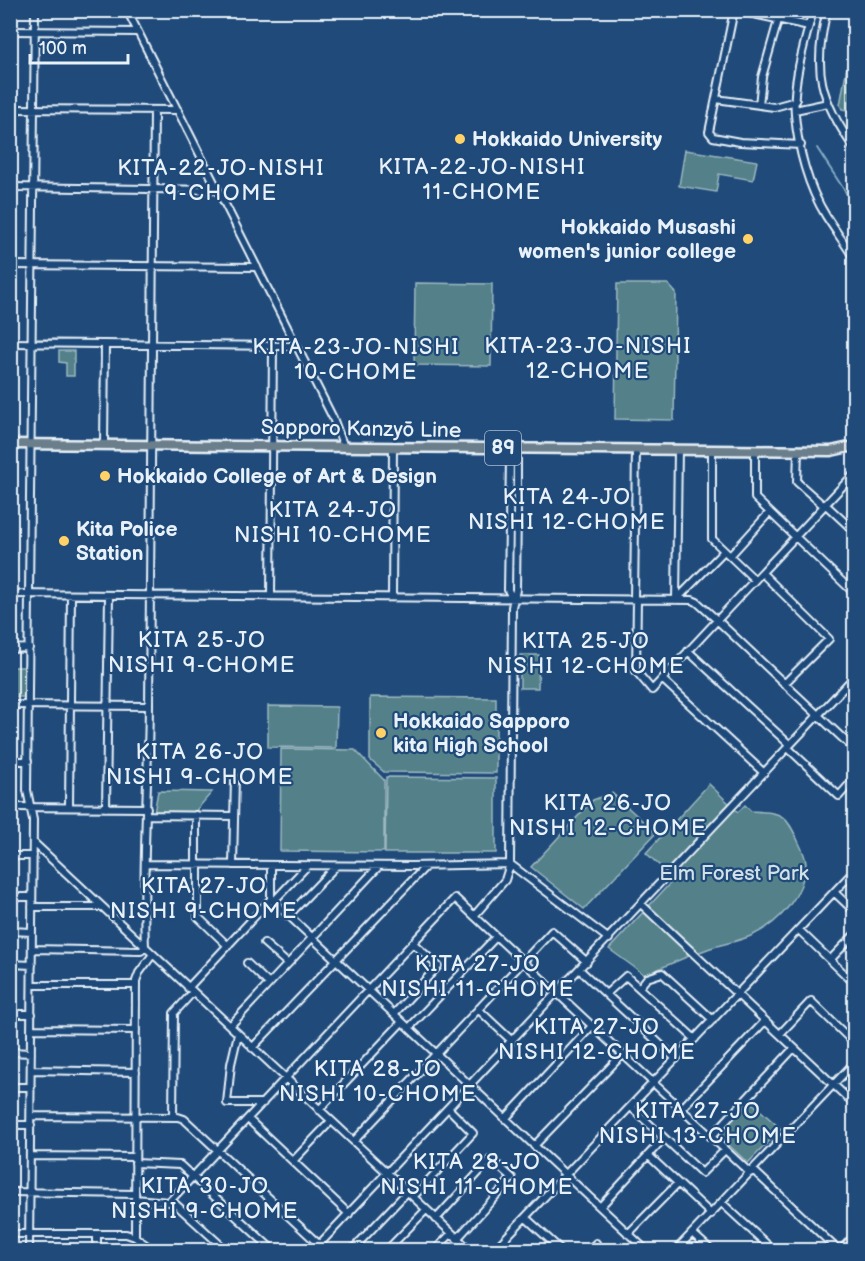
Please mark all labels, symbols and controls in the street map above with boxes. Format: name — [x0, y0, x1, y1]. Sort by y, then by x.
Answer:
scale bar — [30, 27, 128, 65]
text: 100 m — [39, 38, 87, 59]
place label: Hokkaido University — [472, 127, 663, 152]
marker: Hokkaido University — [453, 132, 467, 146]
district label: KITA-22-JO-NISHI 11-CHOME — [378, 154, 586, 206]
district label: KITA-22-JO-NISHI 9-CHOME — [117, 155, 325, 207]
place label: Hokkaido Musashi women's junior college — [519, 215, 736, 264]
marker: Hokkaido Musashi women's junior college — [741, 232, 755, 246]
district label: KITA-23-JO-NISHI 12-CHOME — [484, 333, 692, 385]
district label: KITA-23-JO-NISHI 10-CHOME — [252, 334, 460, 386]
street label: Sapporo Kanzyō Line — [261, 415, 461, 443]
road number: 89 — [485, 431, 521, 465]
place label: Hokkaido College of Art & Design — [117, 464, 437, 489]
marker: Hokkaido College of Art & Design — [98, 469, 112, 483]
district label: KITA 24-JO NISHI 12-CHOME — [468, 484, 666, 536]
district label: KITA 24-JO NISHI 10-CHOME — [234, 497, 432, 549]
place label: Kita Police Station — [76, 517, 178, 566]
marker: Kita Police Station — [57, 534, 71, 548]
district label: KITA 25-JO NISHI 9-CHOME — [108, 627, 296, 679]
district label: KITA 25-JO NISHI 12-CHOME — [487, 628, 685, 680]
place label: Hokkaido Sapporo kita High School — [393, 709, 570, 758]
marker: Hokkaido Sapporo kita High School — [374, 726, 388, 740]
district label: KITA 26-JO NISHI 9-CHOME — [106, 739, 294, 791]
district label: KITA 26-JO NISHI 12-CHOME — [509, 790, 707, 842]
park label: Elm Forest Park — [659, 861, 810, 886]
district label: KITA 27-JO NISHI 9-CHOME — [110, 873, 298, 925]
district label: KITA 27-JO NISHI 11-CHOME — [381, 951, 575, 1003]
district label: KITA 27-JO NISHI 12-CHOME — [498, 1014, 696, 1066]
district label: KITA 28-JO NISHI 10-CHOME — [279, 1056, 477, 1108]
district label: KITA 27-JO NISHI 13-CHOME — [599, 1098, 797, 1150]
district label: KITA 28-JO NISHI 11-CHOME — [380, 1149, 574, 1201]
district label: KITA 30-JO NISHI 9-CHOME — [111, 1173, 299, 1225]

